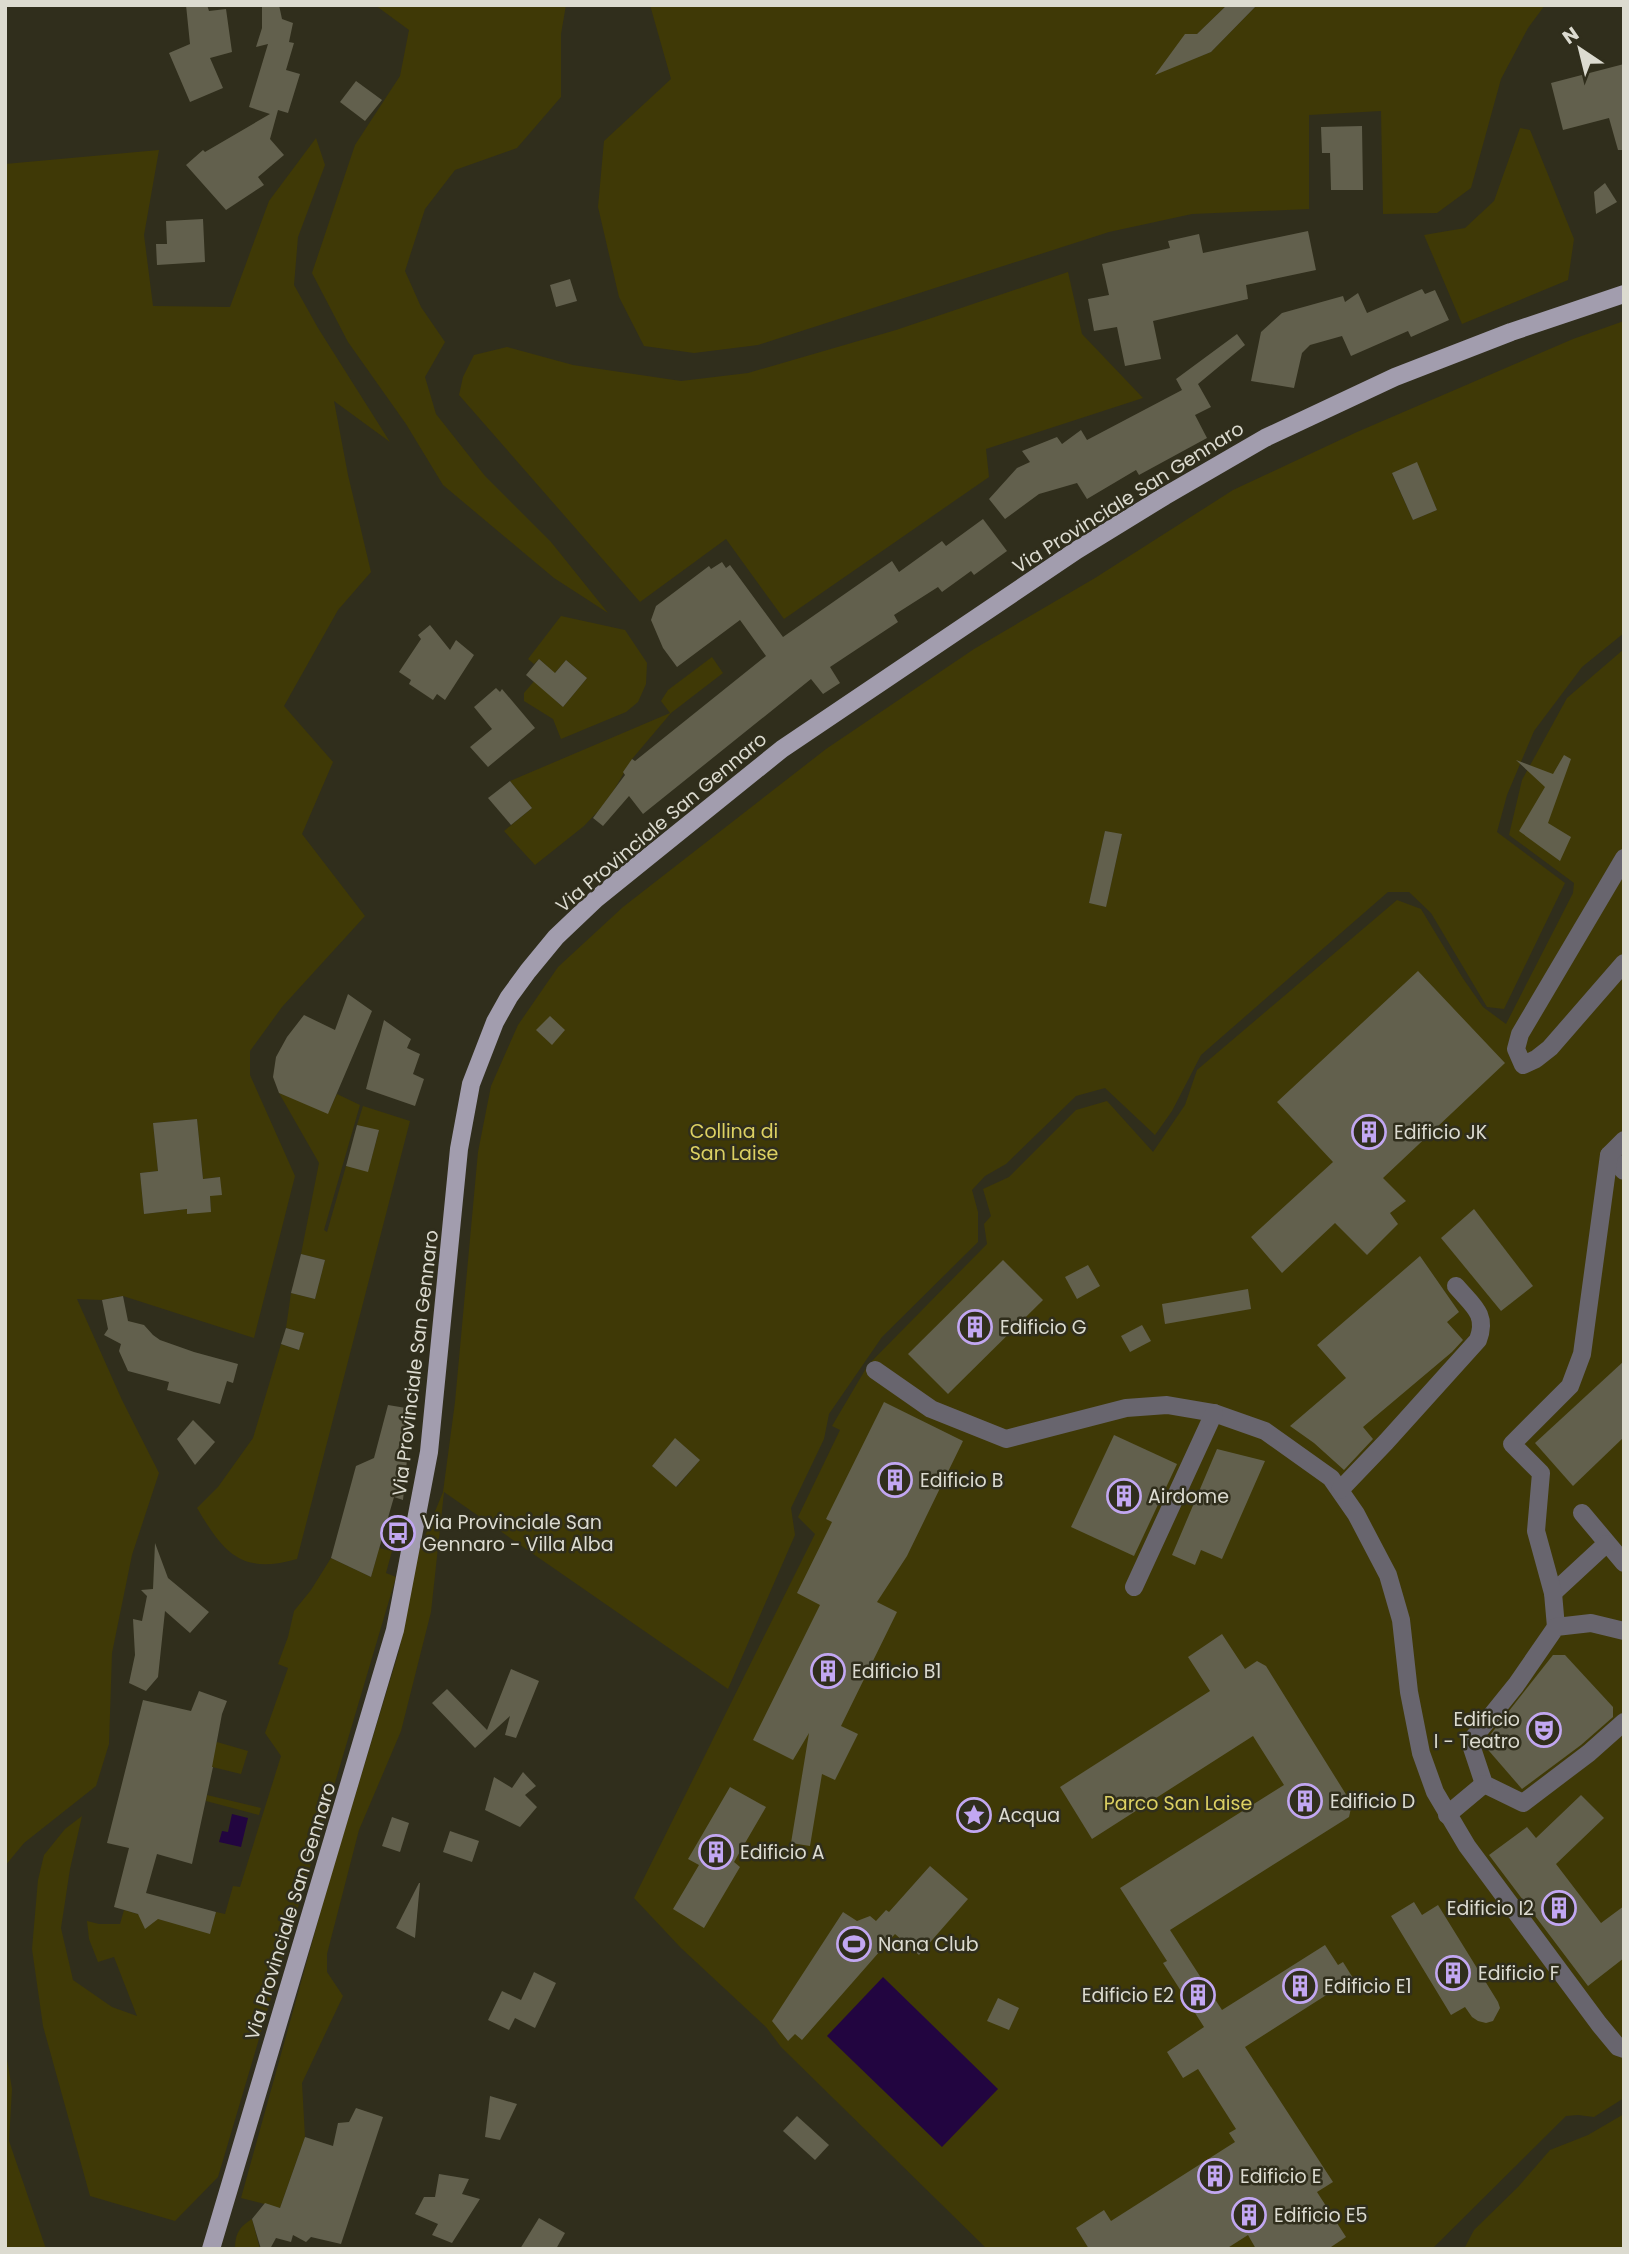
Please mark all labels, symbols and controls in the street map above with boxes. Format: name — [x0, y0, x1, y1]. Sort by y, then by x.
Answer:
north arrow — [1545, 14, 1615, 84]
text: N — [1557, 20, 1584, 51]
street label: Via Provinciale San Gennaro — [1007, 415, 1249, 580]
street label: Via Provinciale San Gennaro — [550, 726, 773, 919]
building icon: Edificio JK — [1350, 1113, 1388, 1151]
park label: Collina di San Laise — [690, 1118, 778, 1167]
place label: Edificio JK — [1394, 1119, 1487, 1146]
street label: Via Provinciale San Gennaro — [386, 1228, 445, 1498]
building icon: Edificio G — [956, 1308, 994, 1346]
place label: Edificio G — [1000, 1314, 1086, 1341]
building icon: Edificio B — [876, 1461, 914, 1499]
place label: Edificio B — [920, 1467, 1003, 1494]
building icon: Airdome — [1105, 1477, 1143, 1515]
place label: Airdome — [1148, 1483, 1229, 1510]
place label: Via Provinciale San Gennaro - Villa Alba — [422, 1509, 614, 1558]
bus stop icon: Via Provinciale San Gennaro - Villa Alba — [379, 1514, 417, 1552]
building icon: Edificio B1 — [809, 1652, 847, 1690]
place label: Edificio B1 — [852, 1658, 941, 1685]
place label: Edificio I - Teatro — [1434, 1706, 1520, 1755]
theatre icon: Edificio I - Teatro — [1525, 1711, 1563, 1749]
street label: Via Provinciale San Gennaro — [238, 1779, 343, 2043]
building icon: Edificio D — [1286, 1782, 1324, 1820]
place label: Edificio D — [1330, 1788, 1415, 1815]
park label: Parco San Laise — [1104, 1790, 1252, 1817]
place icon: Acqua — [955, 1796, 993, 1834]
place label: Acqua — [998, 1802, 1060, 1829]
building icon: Edificio A — [697, 1833, 735, 1871]
place label: Edificio A — [740, 1839, 825, 1866]
building icon: Edificio I2 — [1540, 1889, 1578, 1927]
place label: Edificio I2 — [1447, 1895, 1534, 1922]
sports icon: Nana Club — [835, 1925, 873, 1963]
place label: Nana Club — [878, 1931, 979, 1958]
building icon: Edificio F — [1434, 1954, 1472, 1992]
place label: Edificio F — [1478, 1960, 1559, 1987]
building icon: Edificio E1 — [1281, 1967, 1319, 2005]
place label: Edificio E1 — [1324, 1973, 1411, 2000]
building icon: Edificio E2 — [1179, 1976, 1217, 2014]
place label: Edificio E2 — [1082, 1982, 1174, 2009]
building icon: Edificio E — [1196, 2157, 1234, 2195]
place label: Edificio E — [1240, 2163, 1321, 2190]
building icon: Edificio E5 — [1230, 2196, 1268, 2234]
place label: Edificio E5 — [1274, 2202, 1367, 2229]

